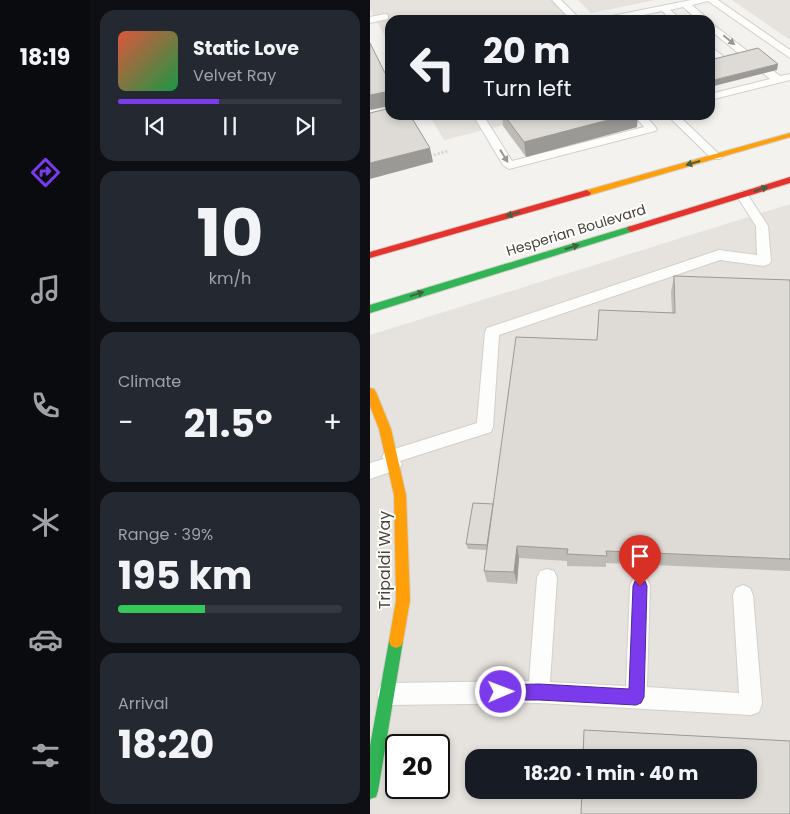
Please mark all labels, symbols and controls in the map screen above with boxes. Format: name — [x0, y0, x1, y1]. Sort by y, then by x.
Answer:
text: 20 m — [483, 26, 570, 75]
text: Static Love — [193, 35, 299, 62]
icon: left — [400, 35, 465, 100]
one-way arrow — [722, 35, 735, 46]
text: 18:19 — [20, 42, 70, 73]
text: Velvet Ray — [193, 64, 276, 87]
text: Turn left — [483, 73, 571, 104]
icon: previous — [141, 112, 169, 140]
icon: pause — [216, 112, 244, 140]
icon: next — [291, 112, 319, 140]
one-way arrow — [499, 150, 509, 163]
icon: directions — [28, 155, 63, 190]
one-way arrow — [685, 160, 700, 168]
one-way arrow — [754, 185, 769, 193]
text: 10 — [197, 188, 263, 279]
street label: Hesperian Boulevard — [504, 199, 648, 261]
one-way arrow — [506, 211, 521, 219]
one-way arrow — [565, 243, 580, 251]
text: km/h — [209, 267, 251, 290]
icon: music — [28, 272, 63, 307]
one-way arrow — [409, 290, 424, 298]
text: Climate — [118, 370, 181, 393]
icon: phone — [28, 388, 63, 423]
text: 21.5° — [184, 397, 273, 450]
text: − — [118, 403, 133, 442]
text: + — [323, 403, 342, 442]
icon: climate — [28, 505, 63, 540]
street label: Tripaldi Way — [373, 511, 396, 609]
text: Range · 39% — [118, 523, 213, 546]
pin — [619, 535, 661, 586]
icon: arrive — [626, 542, 654, 570]
text: 195 km — [118, 549, 252, 602]
icon: car — [28, 622, 63, 657]
position arrow — [474, 665, 526, 717]
text: Arrival — [118, 692, 168, 715]
text: 18:20 — [118, 718, 214, 771]
speed limit sign: 20 — [385, 734, 450, 799]
icon: filters — [28, 738, 63, 773]
text: 18:20 · 1 min · 40 m — [524, 760, 698, 787]

